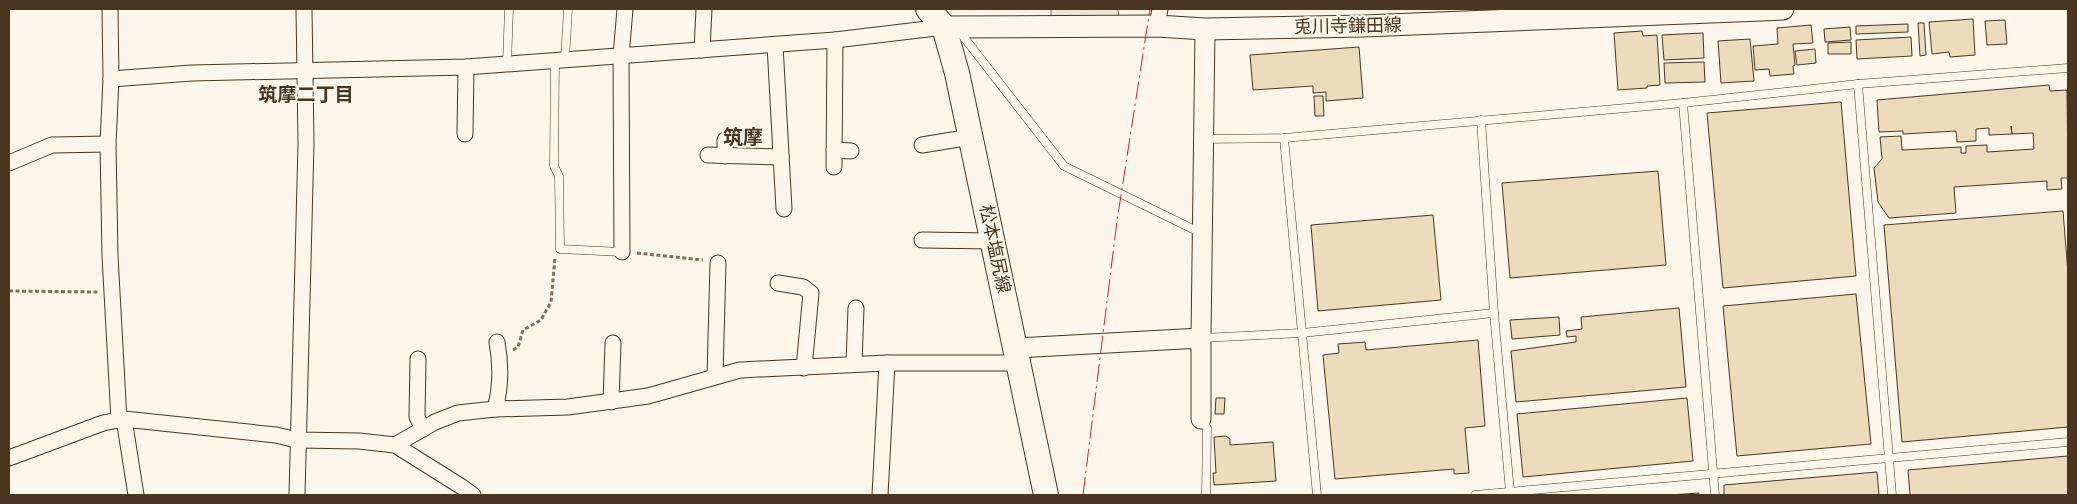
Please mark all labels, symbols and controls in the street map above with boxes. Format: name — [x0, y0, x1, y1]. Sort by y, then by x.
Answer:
street label: 兎川寺鎌田線 — [1294, 15, 1402, 37]
district label: 筑摩二丁目 — [258, 84, 354, 105]
district label: 筑摩 — [723, 126, 763, 148]
street label: 松本塩尻線 — [976, 203, 1014, 295]

